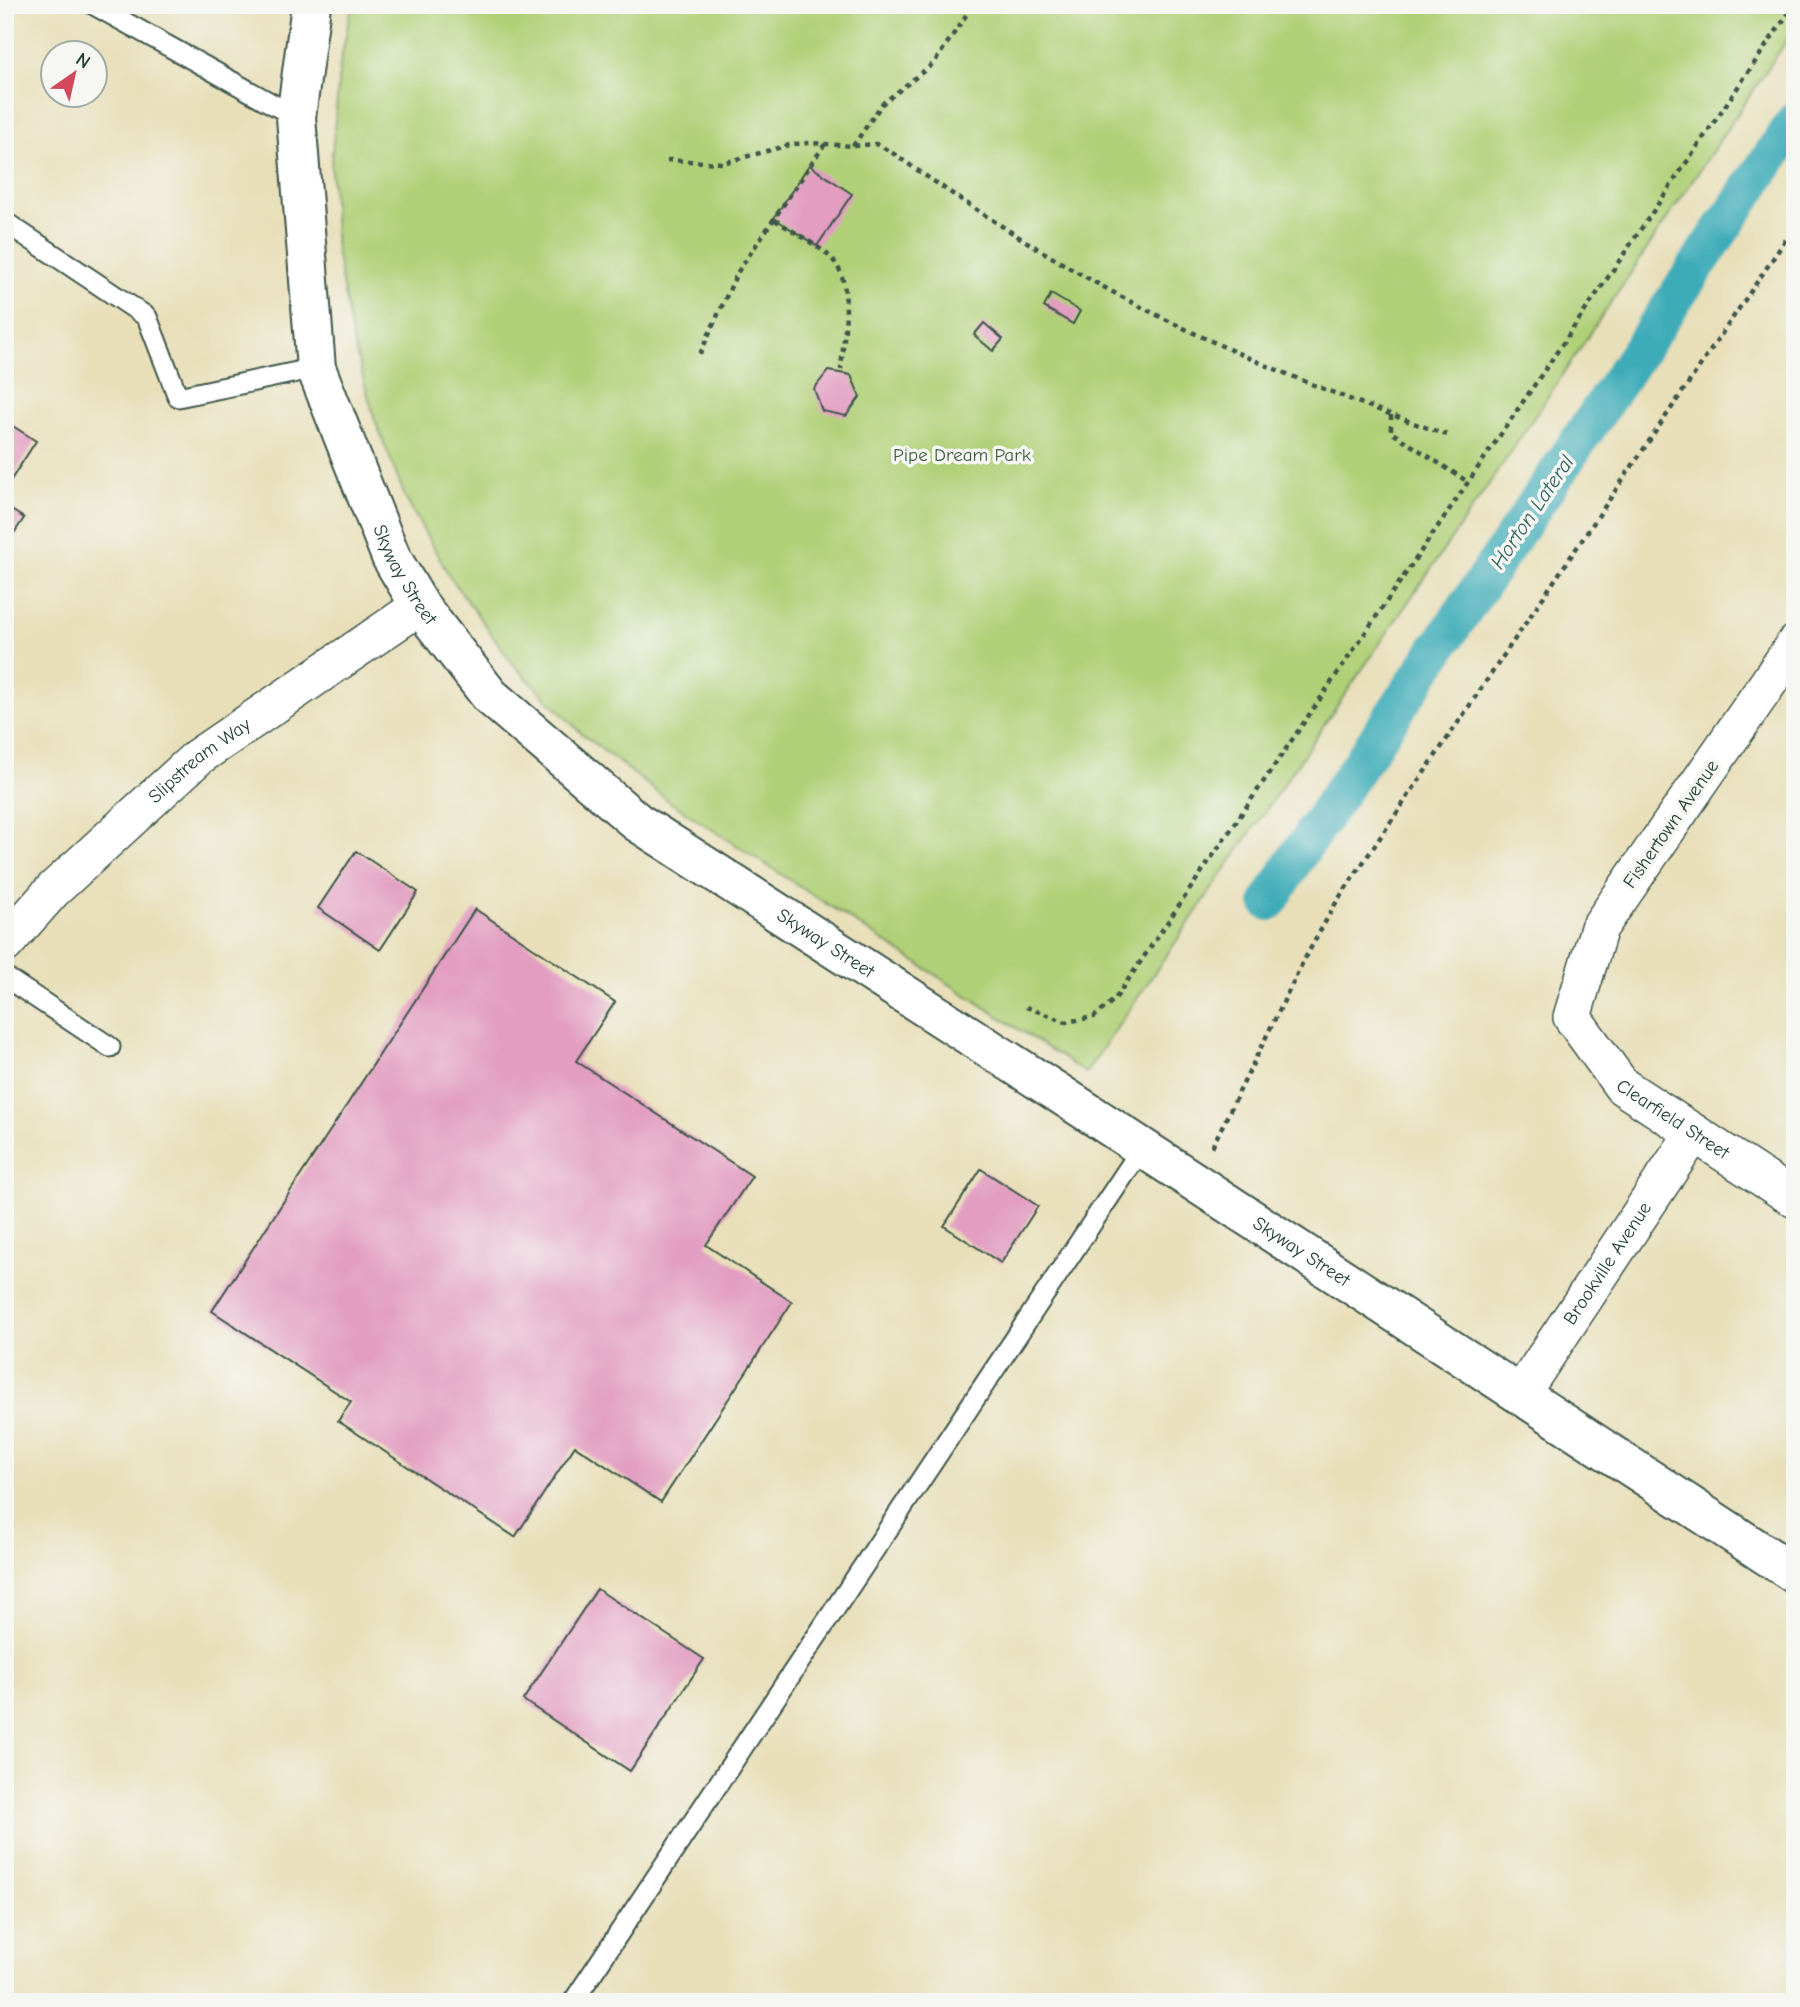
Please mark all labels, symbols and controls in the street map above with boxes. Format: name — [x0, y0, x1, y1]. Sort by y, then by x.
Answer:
north arrow — [38, 38, 108, 108]
text: N — [72, 48, 94, 73]
park label: Pipe Dream Park — [893, 444, 1032, 466]
water label: Horton Lateral — [1485, 450, 1579, 573]
street label: Skyway Street — [368, 521, 442, 630]
street label: Slipstream Way — [144, 713, 255, 808]
street label: Fishertown Avenue — [1619, 756, 1723, 892]
street label: Skyway Street — [773, 904, 879, 983]
street label: Clearfield Street — [1612, 1074, 1734, 1164]
street label: Brookville Avenue — [1559, 1198, 1656, 1329]
street label: Skyway Street — [1249, 1212, 1355, 1292]

